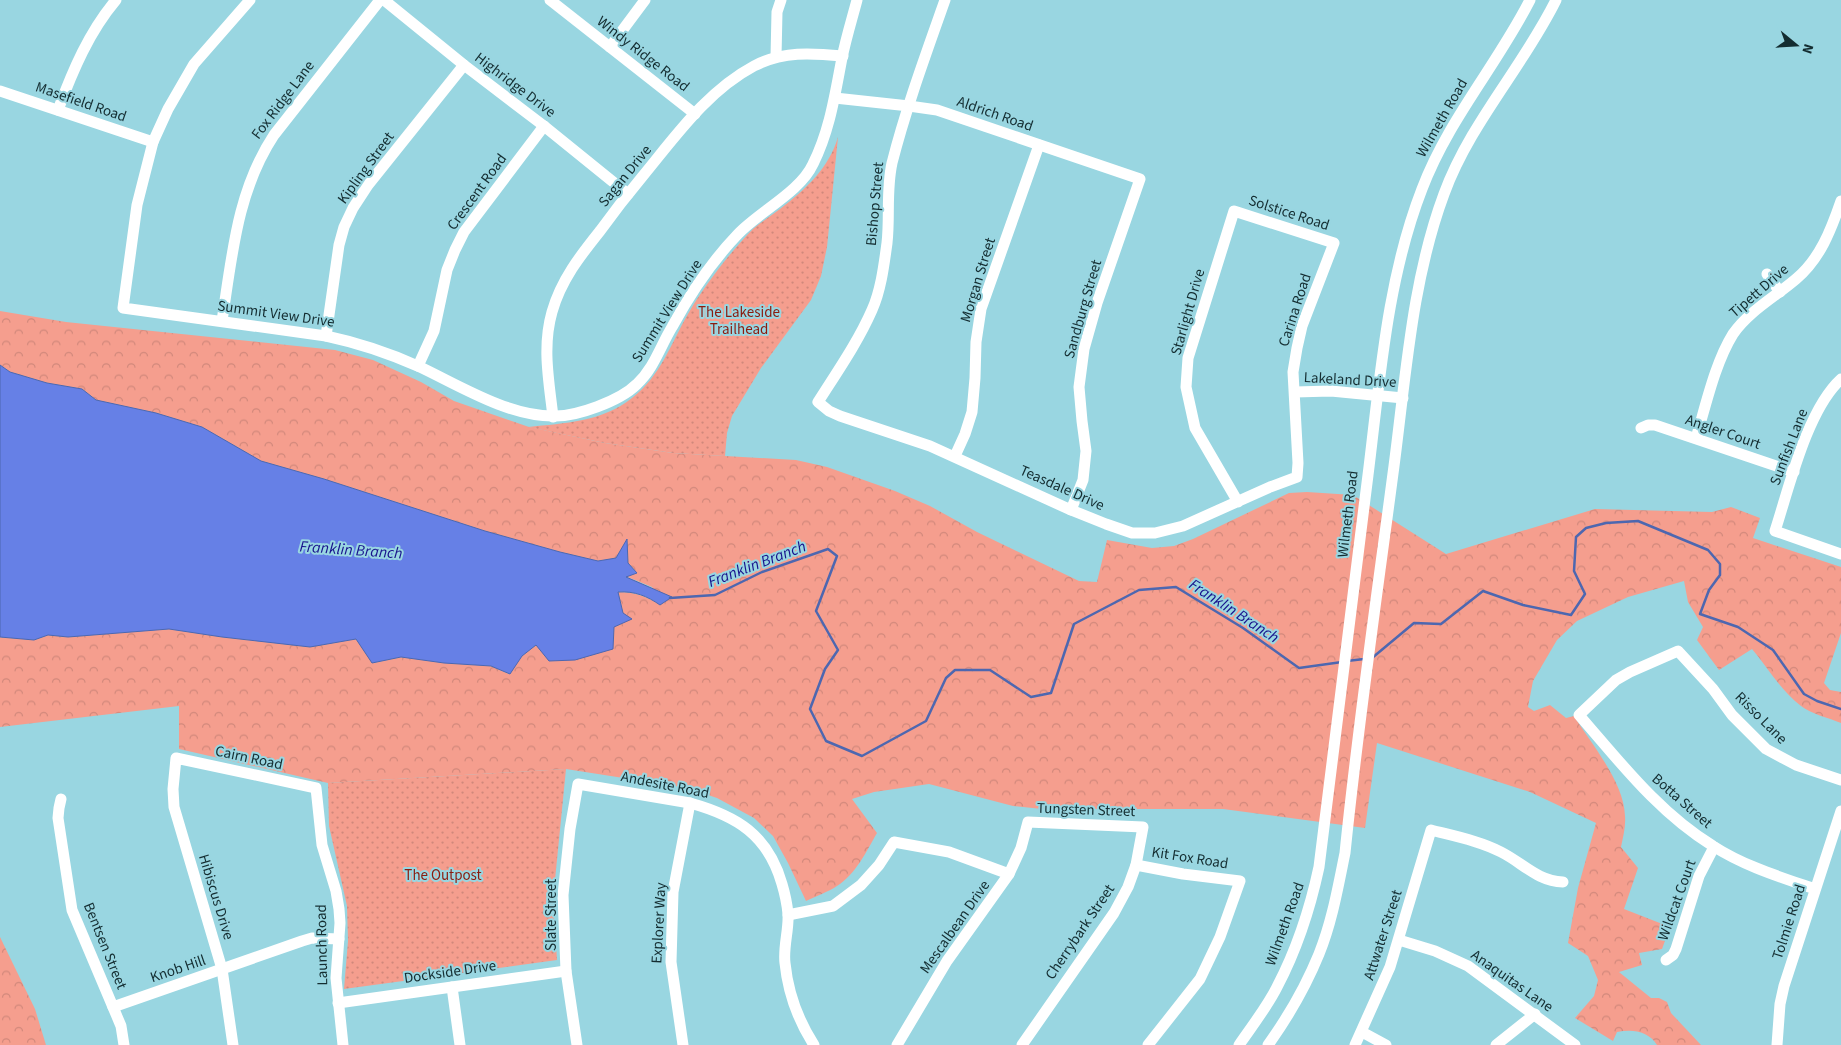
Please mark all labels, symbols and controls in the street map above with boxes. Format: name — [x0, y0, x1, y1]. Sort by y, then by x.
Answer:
street label: Windy Ridge Road — [592, 11, 694, 97]
north arrow — [1771, 20, 1821, 70]
text: N — [1796, 41, 1818, 56]
street label: Highridge Drive — [470, 48, 560, 122]
street label: Fox Ridge Lane — [246, 56, 320, 144]
street label: Wilmeth Road — [1411, 75, 1473, 161]
street label: Masefield Road — [33, 77, 129, 127]
street label: Aldrich Road — [954, 91, 1036, 137]
street label: Kipling Street — [333, 128, 399, 208]
street label: Sagan Drive — [594, 141, 656, 211]
street label: Crescent Road — [442, 150, 512, 234]
street label: Bishop Street — [861, 161, 889, 247]
street label: Solstice Road — [1246, 190, 1332, 236]
street label: Morgan Street — [955, 235, 1001, 325]
street label: Summit View Drive — [627, 255, 707, 367]
street label: Sandburg Street — [1059, 257, 1107, 361]
street label: Tipett Drive — [1725, 259, 1793, 323]
street label: Starlight Drive — [1166, 266, 1210, 358]
street label: Carina Road — [1273, 271, 1317, 349]
street label: Summit View Drive — [216, 295, 336, 333]
park label: The Lakeside Trailhead — [698, 302, 780, 340]
street label: Lakeland Drive — [1303, 367, 1397, 393]
street label: Sunfish Lane — [1765, 406, 1813, 488]
street label: Angler Court — [1682, 409, 1764, 455]
street label: Teasdale Drive — [1016, 460, 1108, 516]
street label: Wilmeth Road — [1332, 469, 1364, 559]
water label: Franklin Branch — [299, 535, 403, 565]
water label: Franklin Branch — [705, 535, 809, 593]
water label: Franklin Branch — [1185, 574, 1283, 648]
street label: Risso Lane — [1730, 687, 1792, 749]
street label: Cairn Road — [213, 741, 285, 775]
street label: Andesite Road — [619, 766, 711, 804]
street label: Botta Street — [1647, 769, 1717, 833]
street label: Tungsten Street — [1036, 798, 1136, 822]
street label: Kit Fox Road — [1150, 842, 1230, 874]
street label: Hibiscus Drive — [193, 852, 239, 942]
street label: Wildcat Court — [1653, 857, 1701, 943]
park label: The Outpost — [404, 865, 482, 886]
street label: Mescalbean Drive — [915, 876, 995, 978]
street label: Slate Street — [541, 879, 562, 951]
street label: Wilmeth Road — [1260, 879, 1310, 969]
street label: Cherrybark Street — [1040, 880, 1120, 984]
street label: Explorer Way — [646, 882, 672, 964]
street label: Tolmie Road — [1767, 882, 1811, 962]
street label: Attwater Street — [1359, 887, 1407, 983]
street label: Bentsen Street — [78, 899, 132, 993]
street label: Launch Road — [311, 904, 333, 986]
street label: Anaquitas Lane — [1467, 945, 1557, 1017]
street label: Knob Hill — [147, 950, 209, 988]
street label: Dockside Drive — [403, 955, 497, 989]

